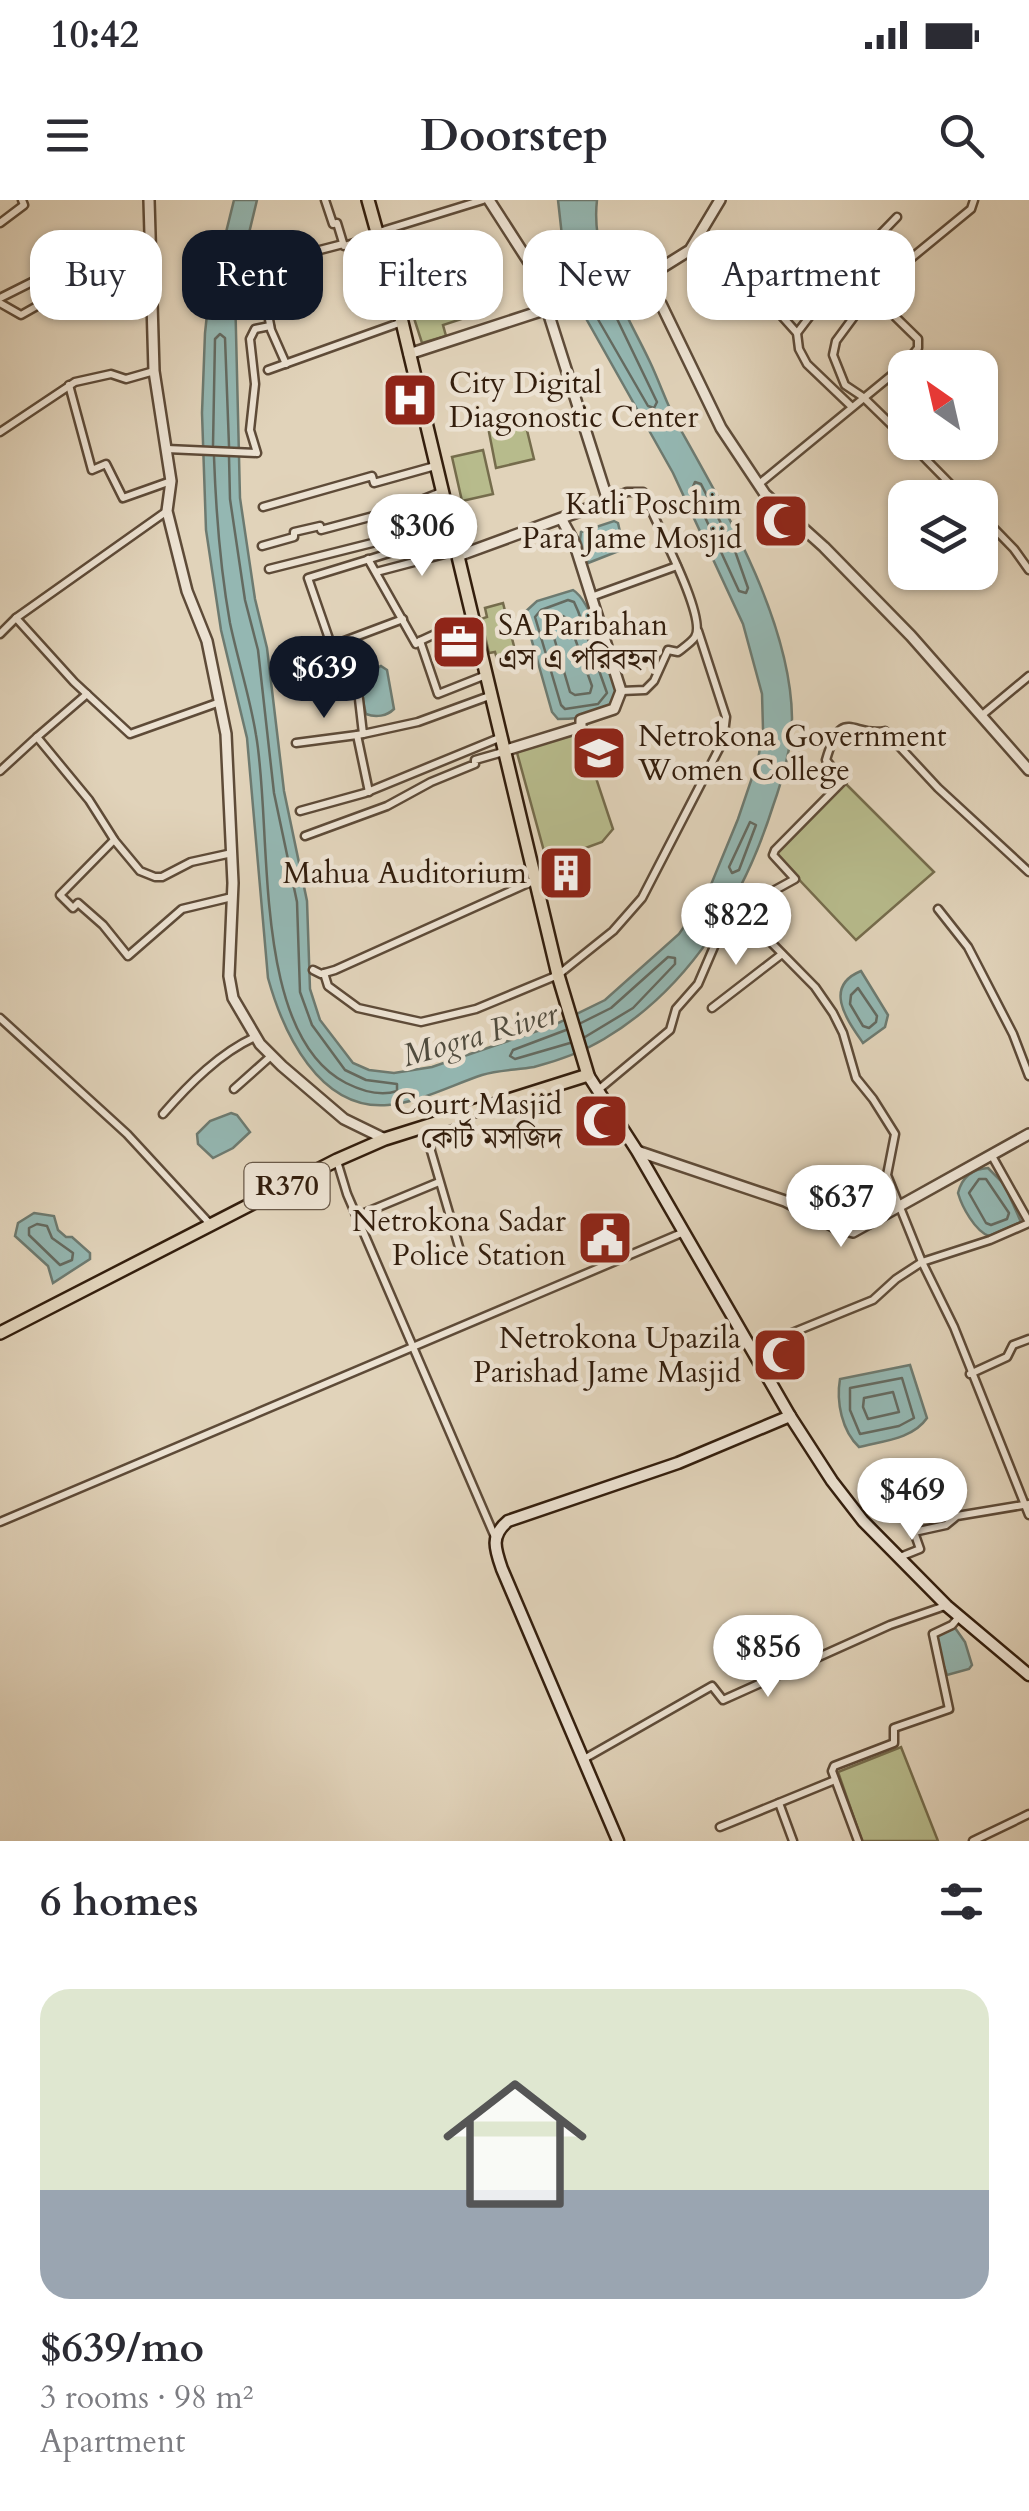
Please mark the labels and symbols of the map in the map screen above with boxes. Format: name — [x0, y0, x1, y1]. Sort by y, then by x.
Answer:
north arrow — [888, 350, 998, 460]
place label: City Digital Diagonostic Center — [449, 363, 698, 438]
hospital icon: City Digital Diagonostic Center — [380, 370, 440, 430]
place label: Katli Poschim Para Jame Mosjid — [522, 484, 743, 559]
mosque icon: Katli Poschim Para Jame Mosjid — [751, 491, 811, 551]
pin: $306 — [363, 494, 481, 579]
place label: SA Paribahan এস এ পরিবহন — [498, 605, 668, 680]
office icon: SA Paribahan এস এ পরিবহন — [429, 612, 489, 672]
pin: $639 — [265, 636, 383, 721]
place label: Netrokona Government Women College — [637, 716, 947, 791]
school or university icon: Netrokona Government Women College — [569, 723, 629, 783]
building icon: Mahua Auditorium — [536, 843, 596, 903]
place label: Mahua Auditorium — [283, 853, 528, 894]
pin: $822 — [677, 883, 795, 968]
water label: Mogra River — [397, 991, 565, 1078]
place label: Court Masjid কোর্ট মসজিদ — [394, 1084, 564, 1159]
mosque icon: Court Masjid কোর্ট মসজিদ — [571, 1091, 631, 1151]
road number: R370 — [244, 1163, 330, 1209]
pin: $637 — [782, 1165, 900, 1250]
place label: Netrokona Sadar Police Station — [352, 1201, 566, 1276]
public building icon: Netrokona Sadar Police Station — [575, 1208, 635, 1268]
place label: Netrokona Upazila Parishad Jame Masjid — [473, 1318, 741, 1393]
mosque icon: Netrokona Upazila Parishad Jame Masjid — [750, 1325, 810, 1385]
pin: $469 — [853, 1458, 971, 1543]
pin: $856 — [709, 1615, 827, 1700]

